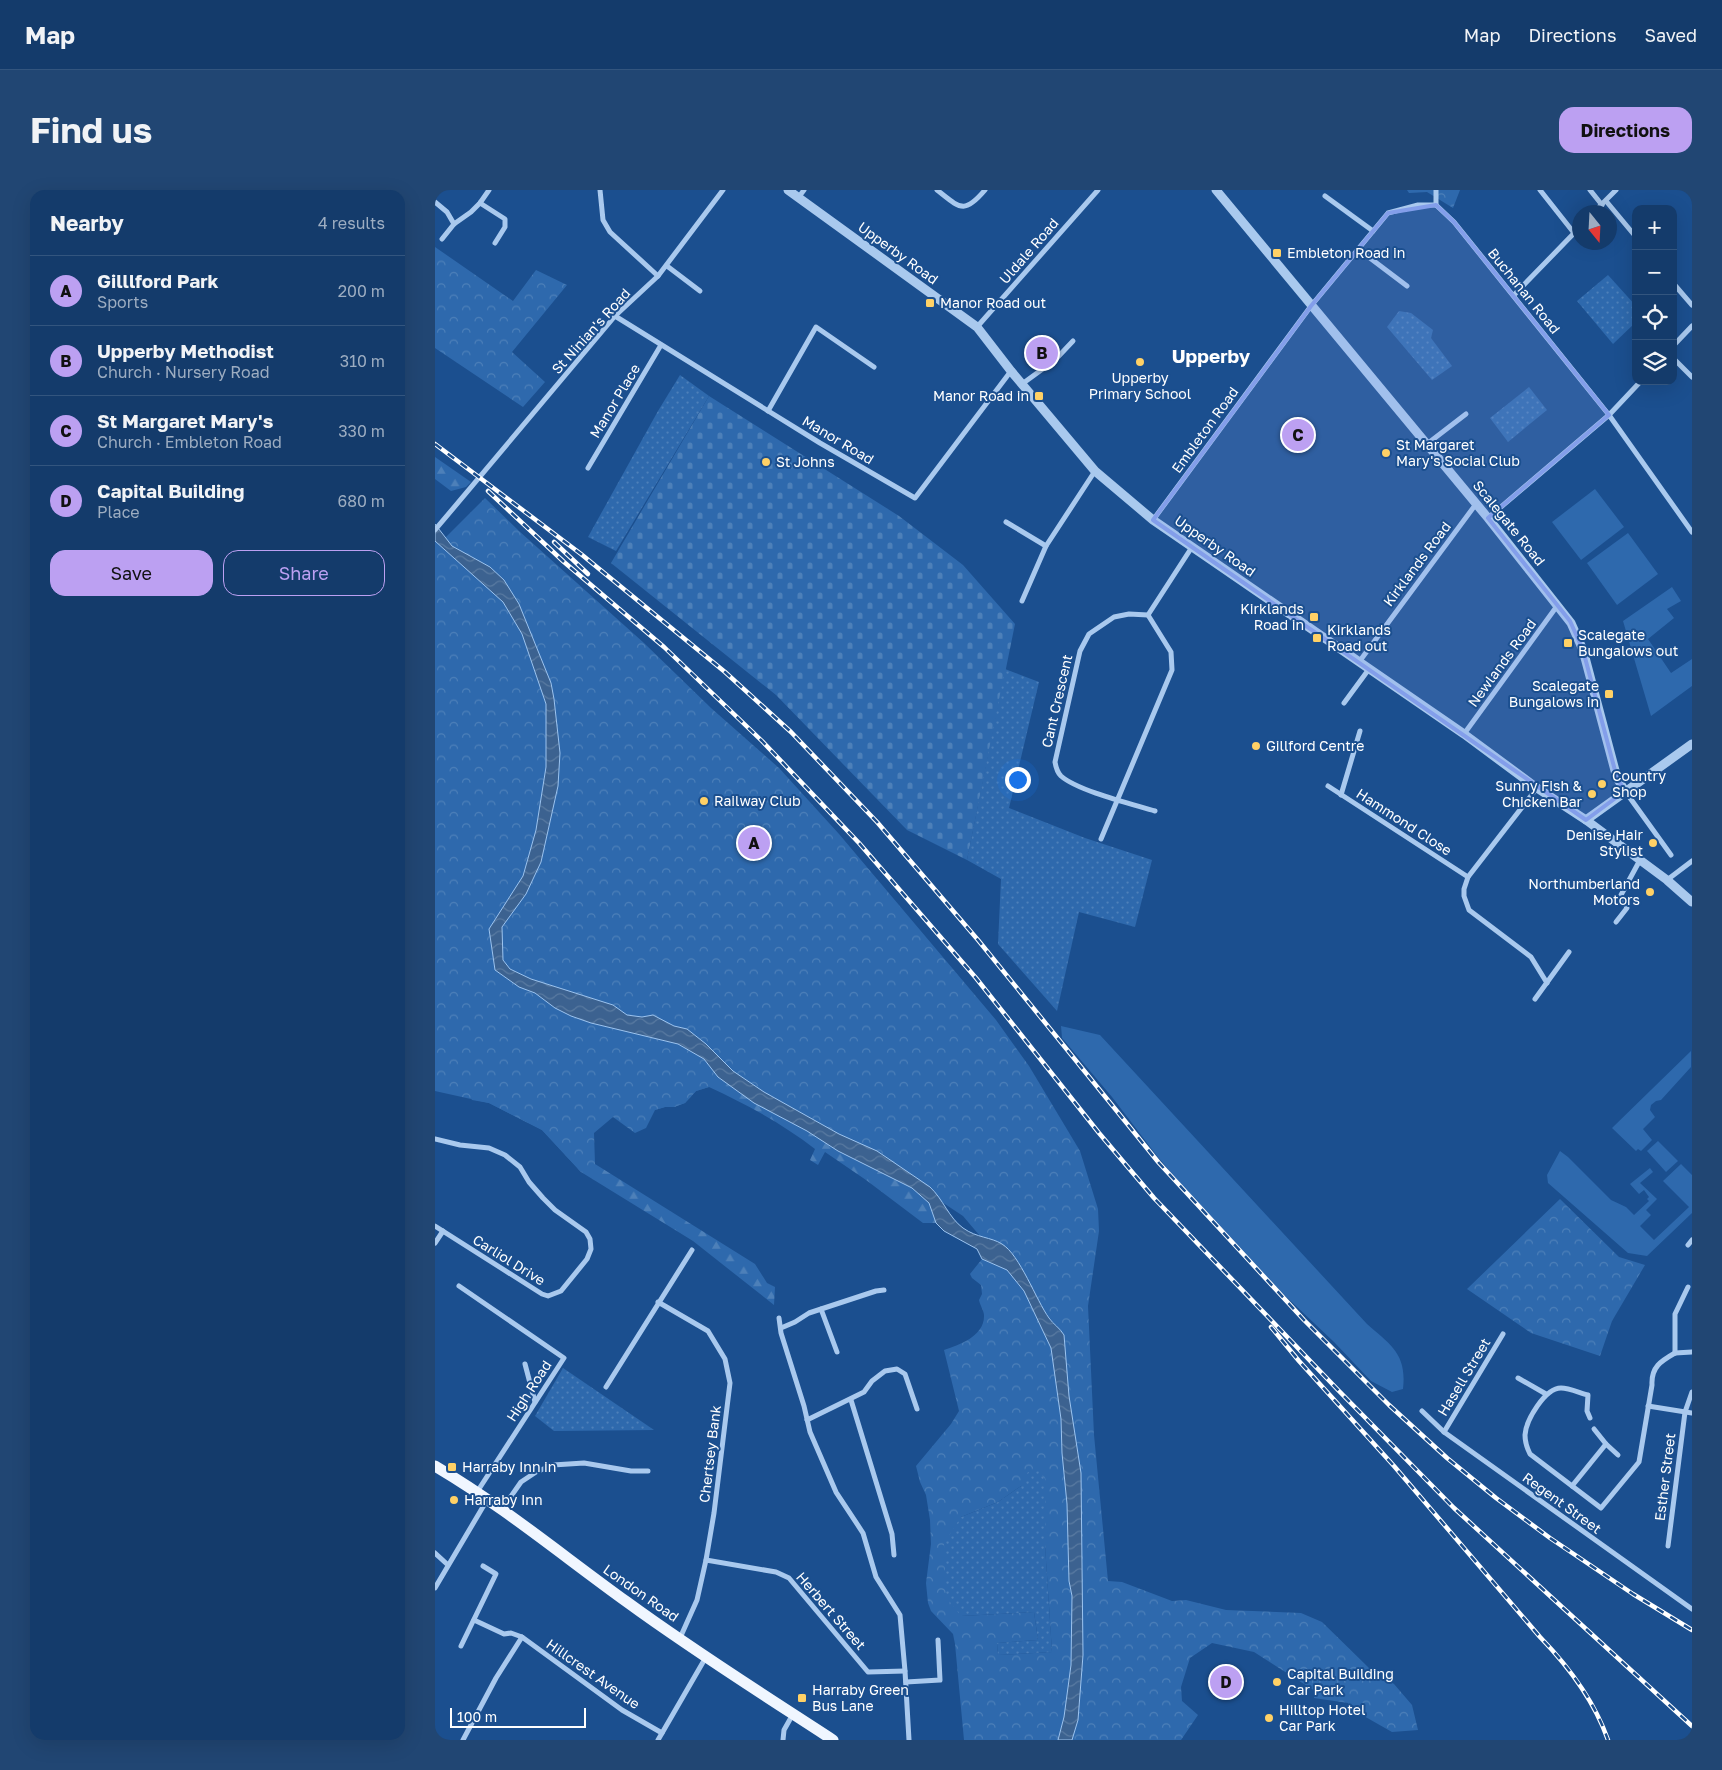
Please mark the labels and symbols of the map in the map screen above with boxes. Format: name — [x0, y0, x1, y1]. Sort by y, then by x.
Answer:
north arrow — [1572, 205, 1617, 250]
street label: Uldale Road — [996, 214, 1062, 287]
street label: Upperby Road — [855, 218, 942, 287]
place label: Embleton Road in — [1287, 244, 1405, 261]
street label: Buchanan Road — [1485, 245, 1564, 337]
marker: Embleton Road in — [1271, 247, 1283, 259]
street label: St Ninian's Road — [548, 284, 633, 377]
place label: Manor Road out — [940, 294, 1046, 311]
marker: Manor Road out — [924, 297, 936, 309]
pin: B — [1026, 334, 1058, 372]
district label: Upperby — [1172, 344, 1251, 367]
marker: Upperby Primary School — [1134, 356, 1146, 368]
street label: Manor Place — [586, 361, 643, 441]
place label: Upperby Primary School — [1089, 369, 1191, 402]
street label: Embleton Road — [1168, 383, 1242, 476]
place label: Manor Road in — [933, 387, 1029, 404]
marker: Manor Road in — [1033, 390, 1045, 402]
street label: Manor Road — [799, 412, 877, 468]
pin: C — [1282, 416, 1314, 454]
place label: St Margaret Mary's Social Club — [1396, 436, 1520, 469]
marker: St Margaret Mary's Social Club — [1380, 447, 1392, 459]
place label: St Johns — [776, 453, 835, 470]
marker: St Johns — [760, 456, 772, 468]
street label: Scalegate Road — [1470, 477, 1549, 569]
street label: Upperby Road — [1172, 511, 1259, 580]
street label: Kirklands Road — [1379, 518, 1454, 609]
place label: Kirklands Road in — [1240, 600, 1304, 633]
marker: Kirklands Road in — [1308, 611, 1320, 623]
street label: Newlands Road — [1464, 615, 1539, 710]
place label: Kirklands Road out — [1327, 621, 1391, 654]
place label: Scalegate Bungalows out — [1578, 626, 1678, 659]
marker: Kirklands Road out — [1311, 632, 1323, 644]
marker: Scalegate Bungalows out — [1562, 637, 1574, 649]
street label: Cant Crescent — [1038, 653, 1076, 749]
place label: Scalegate Bungalows in — [1509, 677, 1599, 710]
marker: Scalegate Bungalows in — [1603, 688, 1615, 700]
place label: Gillford Centre — [1266, 737, 1364, 754]
marker: Gillford Centre — [1250, 740, 1262, 752]
your location — [1005, 767, 1031, 793]
place label: Country Shop — [1612, 767, 1666, 800]
place label: Sunny Fish & Chicken Bar — [1495, 777, 1583, 810]
marker: Country Shop — [1596, 778, 1608, 790]
street label: Hammond Close — [1353, 784, 1455, 859]
marker: Sunny Fish & Chicken Bar — [1586, 788, 1598, 800]
place label: Railway Club — [714, 792, 801, 809]
marker: Railway Club — [698, 795, 710, 807]
pin: A — [738, 824, 770, 862]
place label: Denise Hair Stylist — [1566, 826, 1644, 859]
marker: Denise Hair Stylist — [1647, 837, 1659, 849]
place label: Northumberland Motors — [1528, 875, 1640, 908]
marker: Northumberland Motors — [1644, 886, 1656, 898]
street label: Carliol Drive — [470, 1231, 549, 1289]
street label: Hasell Street — [1434, 1335, 1494, 1419]
street label: High Road — [503, 1357, 555, 1424]
street label: Chertsey Bank — [695, 1404, 724, 1504]
street label: Esther Street — [1651, 1432, 1678, 1522]
place label: Harraby Inn in — [462, 1458, 556, 1475]
marker: Harraby Inn in — [446, 1461, 458, 1473]
street label: Regent Street — [1520, 1468, 1605, 1537]
place label: Harraby Inn — [464, 1491, 543, 1508]
marker: Harraby Inn — [448, 1494, 460, 1506]
street label: London Road — [600, 1560, 682, 1625]
street label: Herbert Street — [793, 1568, 870, 1653]
street label: Hillcrest Avenue — [543, 1635, 643, 1712]
pin: D — [1210, 1663, 1242, 1701]
place label: Capital Building Car Park — [1287, 1665, 1394, 1698]
marker: Capital Building Car Park — [1271, 1676, 1283, 1688]
place label: Harraby Green Bus Lane — [812, 1681, 909, 1714]
marker: Harraby Green Bus Lane — [796, 1692, 808, 1704]
place label: Hilltop Hotel Car Park — [1279, 1701, 1365, 1734]
scale bar — [450, 1705, 586, 1728]
marker: Hilltop Hotel Car Park — [1263, 1712, 1275, 1724]

